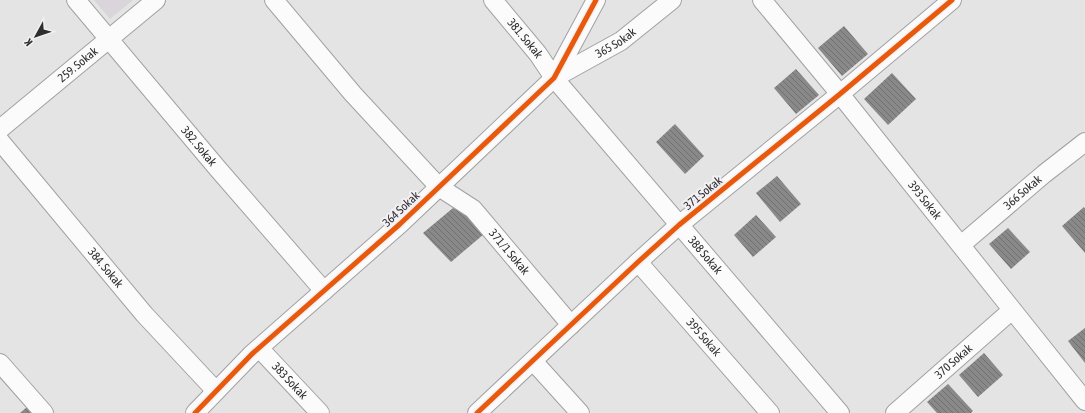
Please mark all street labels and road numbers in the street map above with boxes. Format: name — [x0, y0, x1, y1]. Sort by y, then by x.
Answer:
street label: 381. Sokak — [504, 16, 546, 61]
street label: 365 Sokak — [593, 24, 639, 61]
street label: 259. Sokak — [55, 44, 101, 85]
street label: 382. Sokak — [178, 124, 220, 169]
street label: 366 Sokak — [1001, 172, 1045, 212]
street label: 371 Sokak — [681, 173, 726, 213]
street label: 393 Sokak — [905, 178, 945, 223]
street label: 364 Sokak — [380, 188, 423, 230]
street label: 371/1 Sokak — [486, 226, 533, 278]
street label: 388 Sokak — [685, 233, 726, 277]
street label: 384. Sokak — [85, 245, 127, 291]
street label: 395 Sokak — [684, 316, 725, 360]
street label: 370 Sokak — [932, 341, 976, 382]
street label: 383 Sokak — [269, 359, 311, 403]

